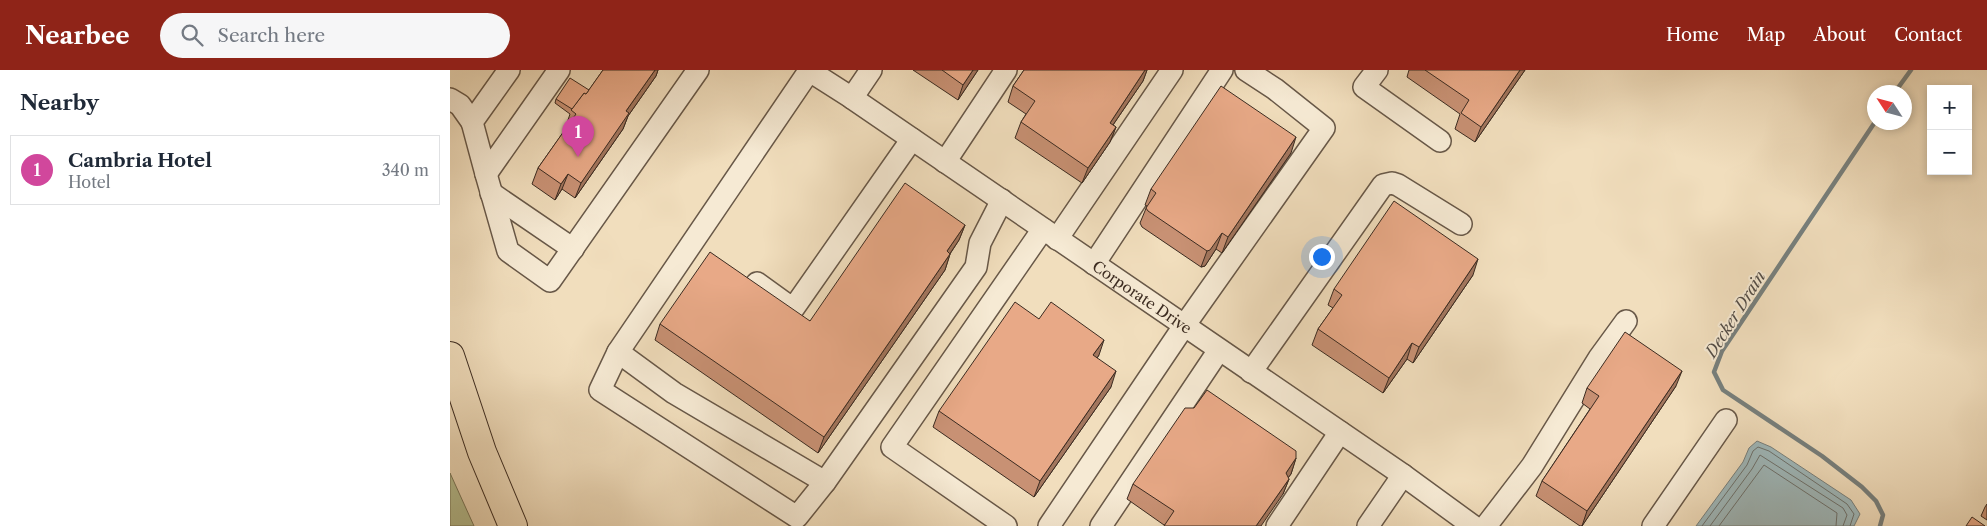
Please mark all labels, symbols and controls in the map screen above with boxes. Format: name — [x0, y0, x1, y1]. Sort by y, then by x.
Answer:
search box — [160, 13, 510, 58]
text: Nearbee — [25, 21, 130, 50]
icon: search — [178, 21, 206, 49]
text: Search here — [218, 24, 325, 47]
text: Home — [1666, 24, 1719, 46]
text: Map — [1747, 24, 1785, 46]
text: About — [1813, 24, 1866, 46]
text: Contact — [1894, 24, 1962, 46]
north arrow — [1867, 85, 1912, 130]
map controls — [1927, 85, 1972, 175]
button: + — [1927, 85, 1972, 130]
text: Nearby — [20, 90, 99, 115]
pin: 1 — [562, 116, 594, 157]
button: − — [1927, 130, 1972, 175]
text: Cambria Hotel — [68, 149, 212, 172]
text: 1 — [33, 160, 41, 180]
text: 340 m — [382, 160, 429, 180]
text: Hotel — [68, 172, 111, 192]
your location — [1309, 244, 1335, 270]
street label: Corporate Drive — [1089, 256, 1196, 337]
water label: Decker Drain — [1699, 267, 1769, 363]

